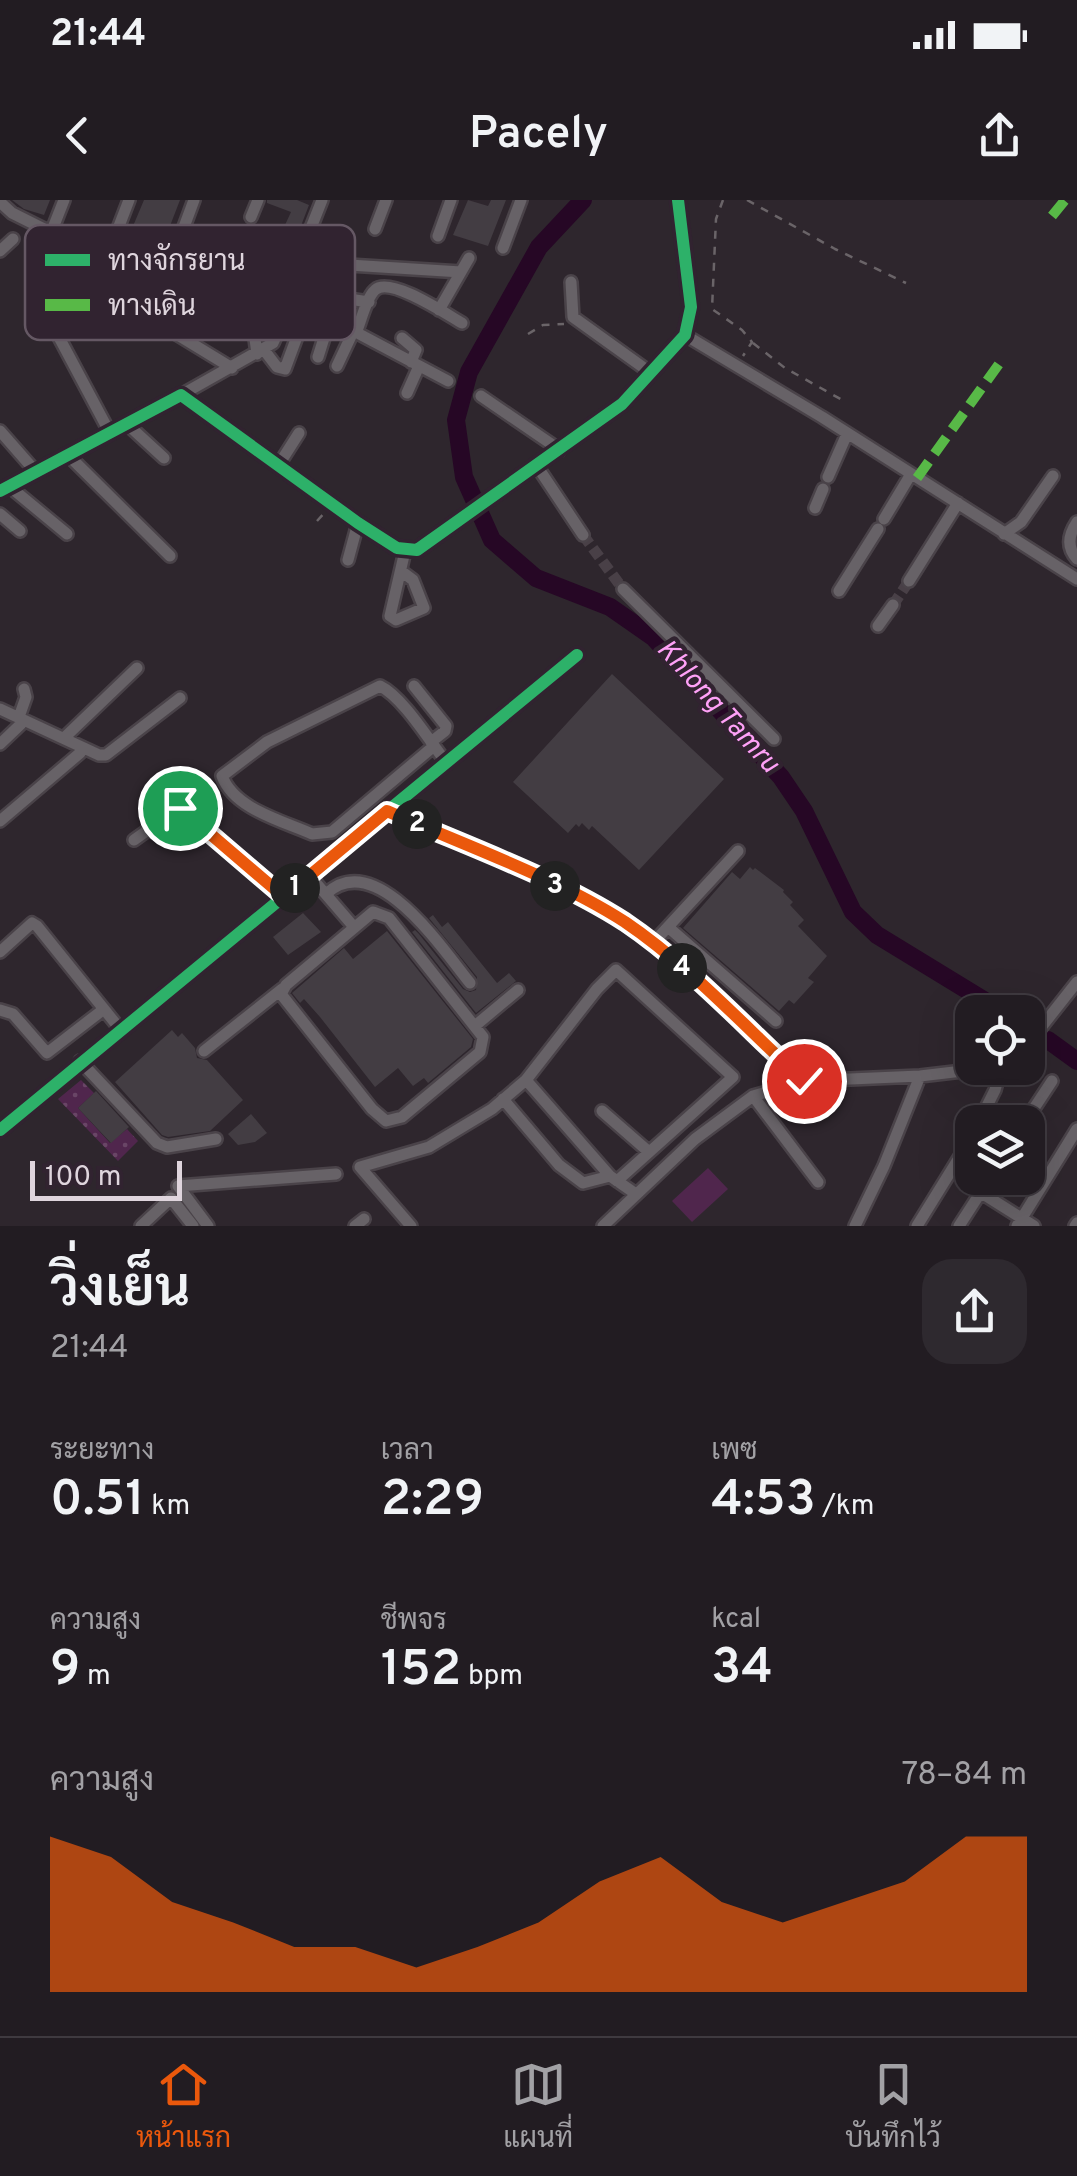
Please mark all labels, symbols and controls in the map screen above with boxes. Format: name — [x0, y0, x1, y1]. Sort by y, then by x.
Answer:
text: 21:44 — [50, 11, 147, 60]
text: Pacely — [469, 107, 608, 164]
icon: back — [50, 108, 105, 163]
icon: share — [972, 108, 1027, 163]
legend — [25, 225, 355, 340]
text: ทางจักรยาน — [108, 242, 245, 281]
text: ทางเดิน — [108, 289, 196, 326]
water label: Khlong Tamru — [648, 633, 787, 782]
pin — [138, 766, 223, 851]
icon: arrive — [153, 781, 208, 836]
pin: 2 — [392, 799, 442, 849]
text: 2 — [408, 806, 426, 842]
pin: 3 — [530, 861, 580, 911]
pin: 1 — [270, 863, 320, 913]
text: 3 — [547, 868, 563, 904]
text: 1 — [289, 870, 301, 906]
pin: 4 — [657, 943, 707, 993]
text: 4 — [673, 950, 691, 986]
map controls — [955, 995, 1045, 1195]
button: locate — [955, 995, 1045, 1085]
pin — [762, 1039, 847, 1124]
icon: check — [777, 1054, 832, 1109]
button: layers — [955, 1105, 1045, 1195]
scale bar — [30, 1156, 182, 1200]
text: 100 m — [45, 1160, 121, 1196]
text: วิ่งเย็น — [50, 1256, 190, 1326]
button: share — [922, 1259, 1027, 1364]
text: 21:44 — [50, 1329, 128, 1369]
text: ระยะทาง — [50, 1434, 154, 1470]
text: เวลา — [381, 1434, 434, 1470]
text: เพซ — [711, 1434, 757, 1470]
text: 0.51 — [50, 1470, 145, 1533]
text: 2:29 — [381, 1470, 484, 1533]
text: 4:53 — [711, 1470, 816, 1533]
text: km — [145, 1489, 190, 1525]
text: /km — [816, 1489, 875, 1525]
text: kcal — [711, 1602, 761, 1638]
text: ความสูง — [50, 1604, 141, 1640]
text: ชีพจร — [381, 1604, 447, 1640]
text: 34 — [711, 1638, 773, 1701]
text: 9 — [50, 1640, 80, 1703]
text: 152 — [381, 1640, 461, 1703]
text: m — [80, 1659, 111, 1695]
text: bpm — [461, 1659, 523, 1695]
text: 78–84 m — [901, 1756, 1027, 1796]
text: ความสูง — [50, 1762, 154, 1802]
tab: หน้าแรก — [136, 2057, 231, 2158]
tab: แผนที่ — [503, 2057, 573, 2158]
tab: บันทึกไว้ — [845, 2057, 941, 2158]

